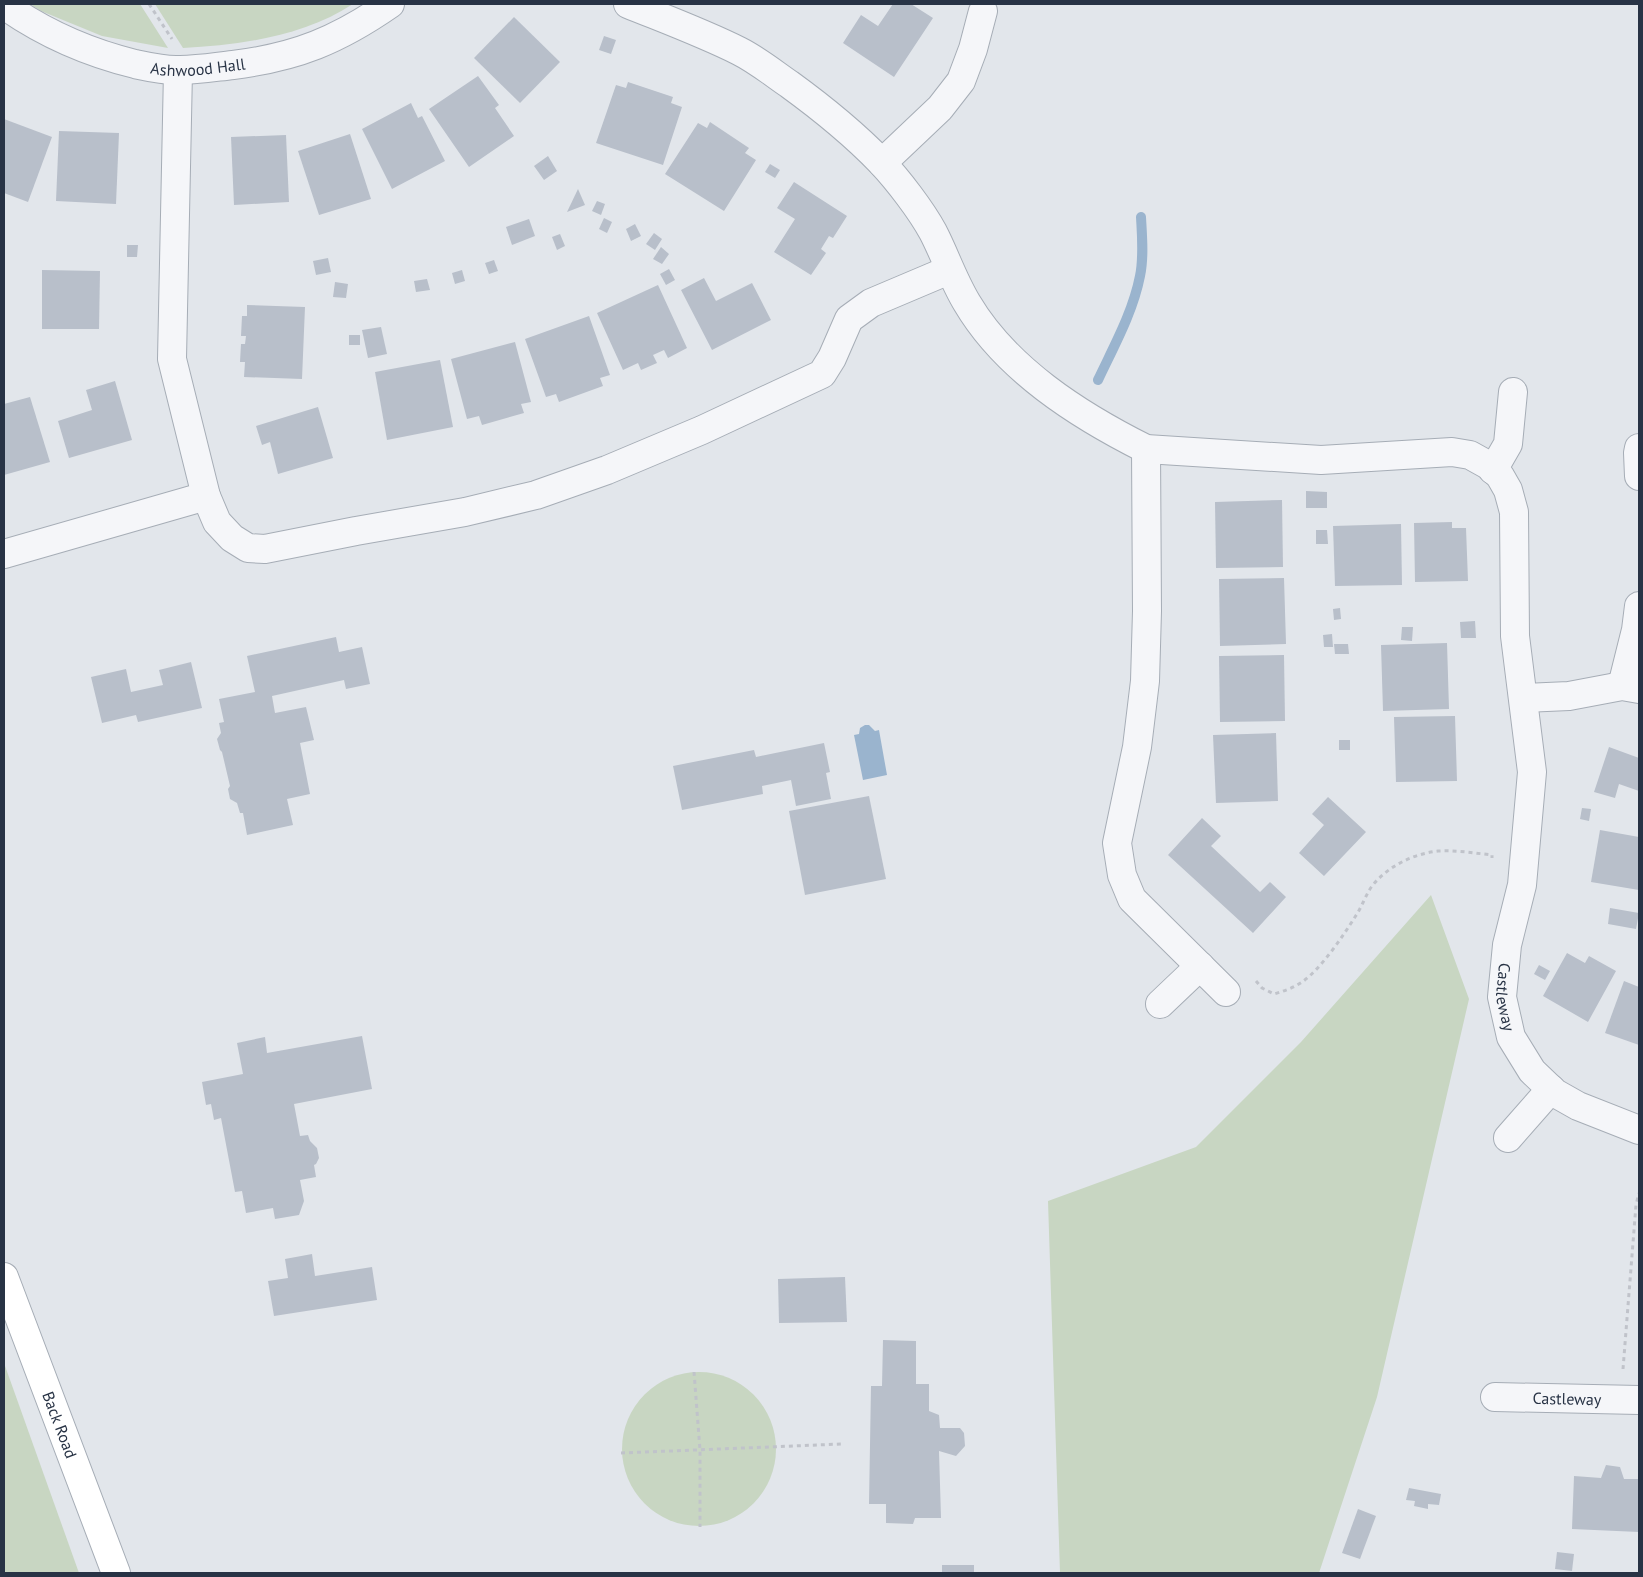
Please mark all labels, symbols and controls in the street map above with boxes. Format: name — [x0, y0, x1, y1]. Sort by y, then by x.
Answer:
street label: Ashwood Hall — [149, 53, 247, 80]
street label: Castleway — [1492, 962, 1519, 1034]
street label: Castleway — [1532, 1388, 1602, 1409]
street label: Back Road — [38, 1389, 82, 1461]

